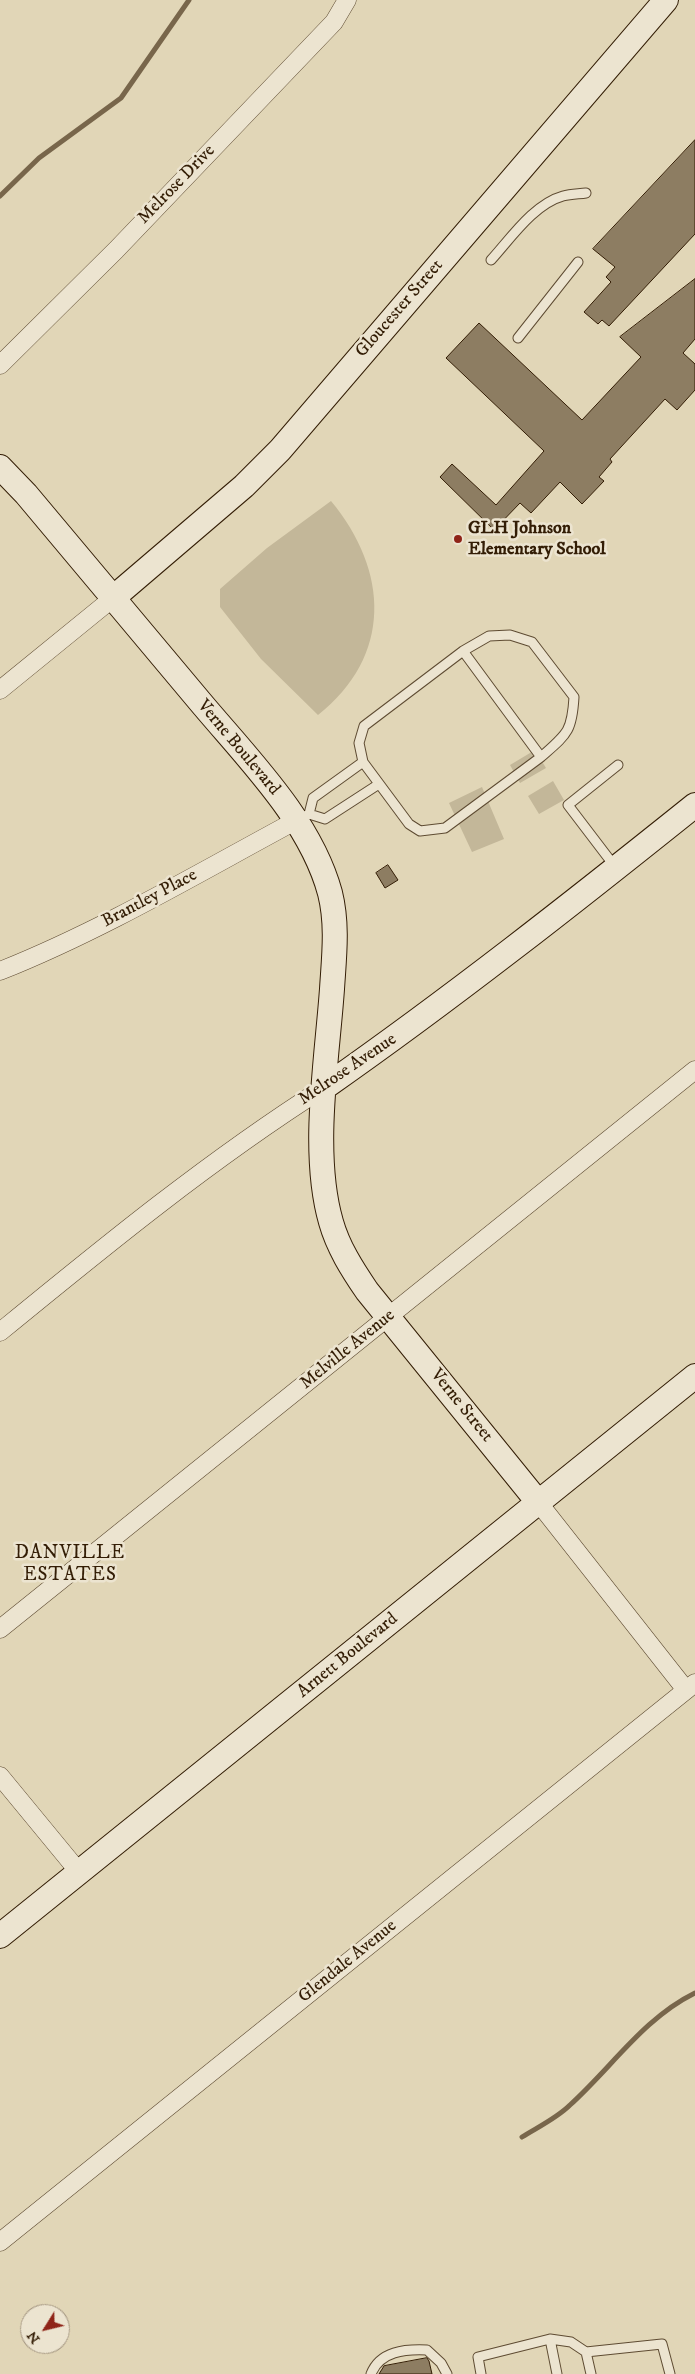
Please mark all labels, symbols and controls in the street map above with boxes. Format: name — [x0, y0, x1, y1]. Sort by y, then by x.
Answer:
street label: Melrose Drive — [134, 141, 220, 229]
street label: Gloucester Street — [352, 256, 448, 362]
place label: GLH Johnson Elementary School — [468, 518, 606, 560]
marker: GLH Johnson Elementary School — [452, 533, 464, 545]
street label: Verne Boulevard — [192, 696, 284, 800]
street label: Brantley Place — [99, 865, 201, 933]
street label: Melrose Avenue — [295, 1029, 401, 1111]
street label: Melville Avenue — [296, 1305, 400, 1395]
street label: Verne Street — [425, 1365, 497, 1447]
district label: DANVILLE ESTATES — [14, 1543, 126, 1587]
street label: Arnett Boulevard — [293, 1609, 403, 1703]
street label: Glendale Avenue — [295, 1916, 401, 2008]
north arrow — [20, 2304, 70, 2354]
text: N — [23, 2327, 44, 2347]

